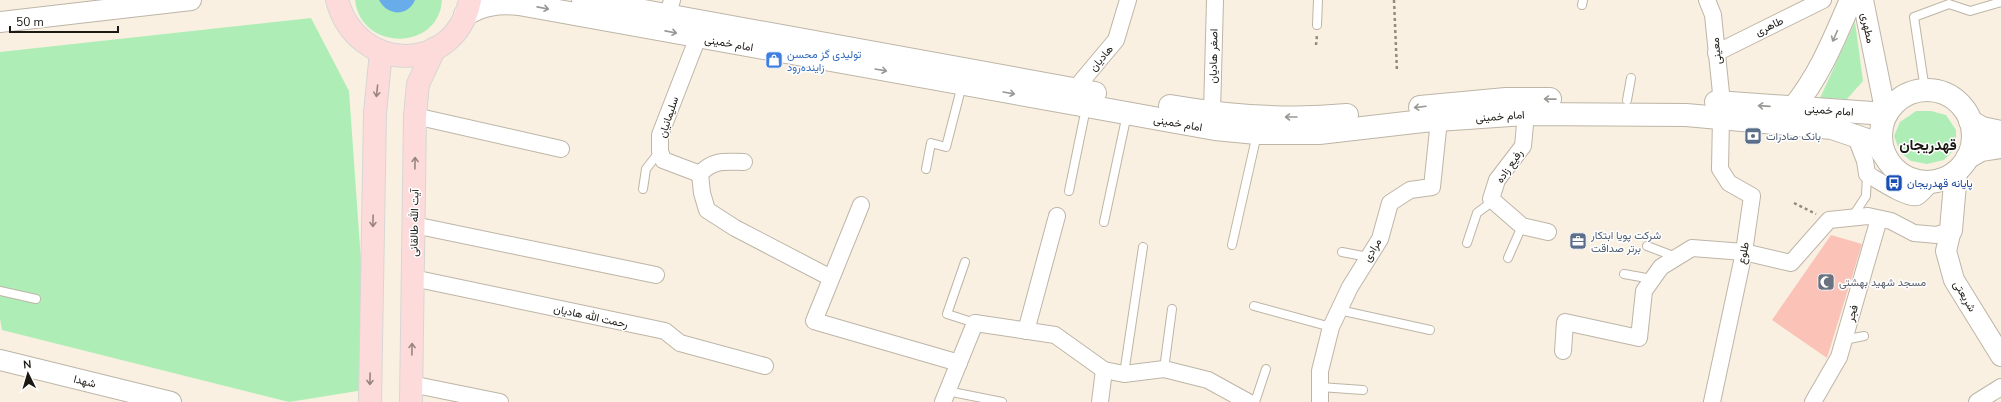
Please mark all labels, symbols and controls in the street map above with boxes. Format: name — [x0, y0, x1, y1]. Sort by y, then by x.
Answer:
one-way arrow — [536, 5, 549, 13]
scale bar — [10, 8, 118, 34]
street label: مطهری — [1857, 12, 1878, 45]
street label: طاهری — [1753, 13, 1786, 40]
text: 50 m — [16, 14, 44, 30]
one-way arrow — [664, 29, 677, 37]
street label: اصغر هادیان — [1206, 29, 1221, 83]
one-way arrow — [1831, 29, 1839, 41]
street label: امام خمینی — [703, 32, 754, 55]
street label: معینی — [1708, 37, 1725, 65]
street label: هادیان — [1086, 42, 1117, 74]
place label: تولیدی گز محسن زاینده‌رود — [787, 47, 862, 75]
shop icon: تولیدی گز محسن زاینده‌رود — [764, 50, 784, 70]
one-way arrow — [875, 66, 888, 74]
one-way arrow — [373, 84, 381, 97]
one-way arrow — [1003, 89, 1016, 97]
street label: سلیمانیان — [655, 94, 682, 140]
one-way arrow — [1544, 95, 1557, 103]
street label: امام خمینی — [1804, 101, 1854, 120]
one-way arrow — [1758, 102, 1771, 109]
one-way arrow — [1414, 103, 1427, 110]
street label: امام خمینی — [1475, 107, 1525, 126]
street label: امام خمینی — [1152, 112, 1203, 135]
one-way arrow — [1285, 113, 1298, 121]
bank icon: بانک صادرات — [1743, 126, 1763, 146]
place label: بانک صادرات — [1766, 129, 1821, 144]
district label: قهدریجان — [1899, 135, 1957, 155]
street label: رفیع زاده — [1492, 146, 1527, 186]
one-way arrow — [411, 157, 418, 170]
bus stop icon: پایانه قهدریجان — [1884, 173, 1904, 193]
place label: پایانه قهدریجان — [1907, 176, 1973, 191]
street label: آیت الله طالقانی — [406, 188, 423, 257]
one-way arrow — [369, 214, 377, 227]
place label: شرکت پویا ابتکار برتر صداقت — [1590, 228, 1661, 256]
office icon: شرکت پویا ابتکار برتر صداقت — [1568, 231, 1588, 251]
street label: مرادی — [1360, 236, 1385, 265]
street label: طلوع — [1734, 241, 1753, 265]
mosque icon: مسجد شهید بهشتی — [1816, 272, 1836, 292]
place label: مسجد شهید بهشتی — [1839, 275, 1926, 290]
street label: شریعتی — [1950, 278, 1980, 315]
street label: رحمت الله هادیان — [552, 301, 630, 332]
street label: فجر — [1843, 303, 1862, 324]
one-way arrow — [408, 343, 415, 356]
north arrow — [8, 354, 48, 394]
text: N — [22, 357, 32, 372]
street label: شهدا — [72, 371, 98, 392]
one-way arrow — [366, 372, 374, 385]

